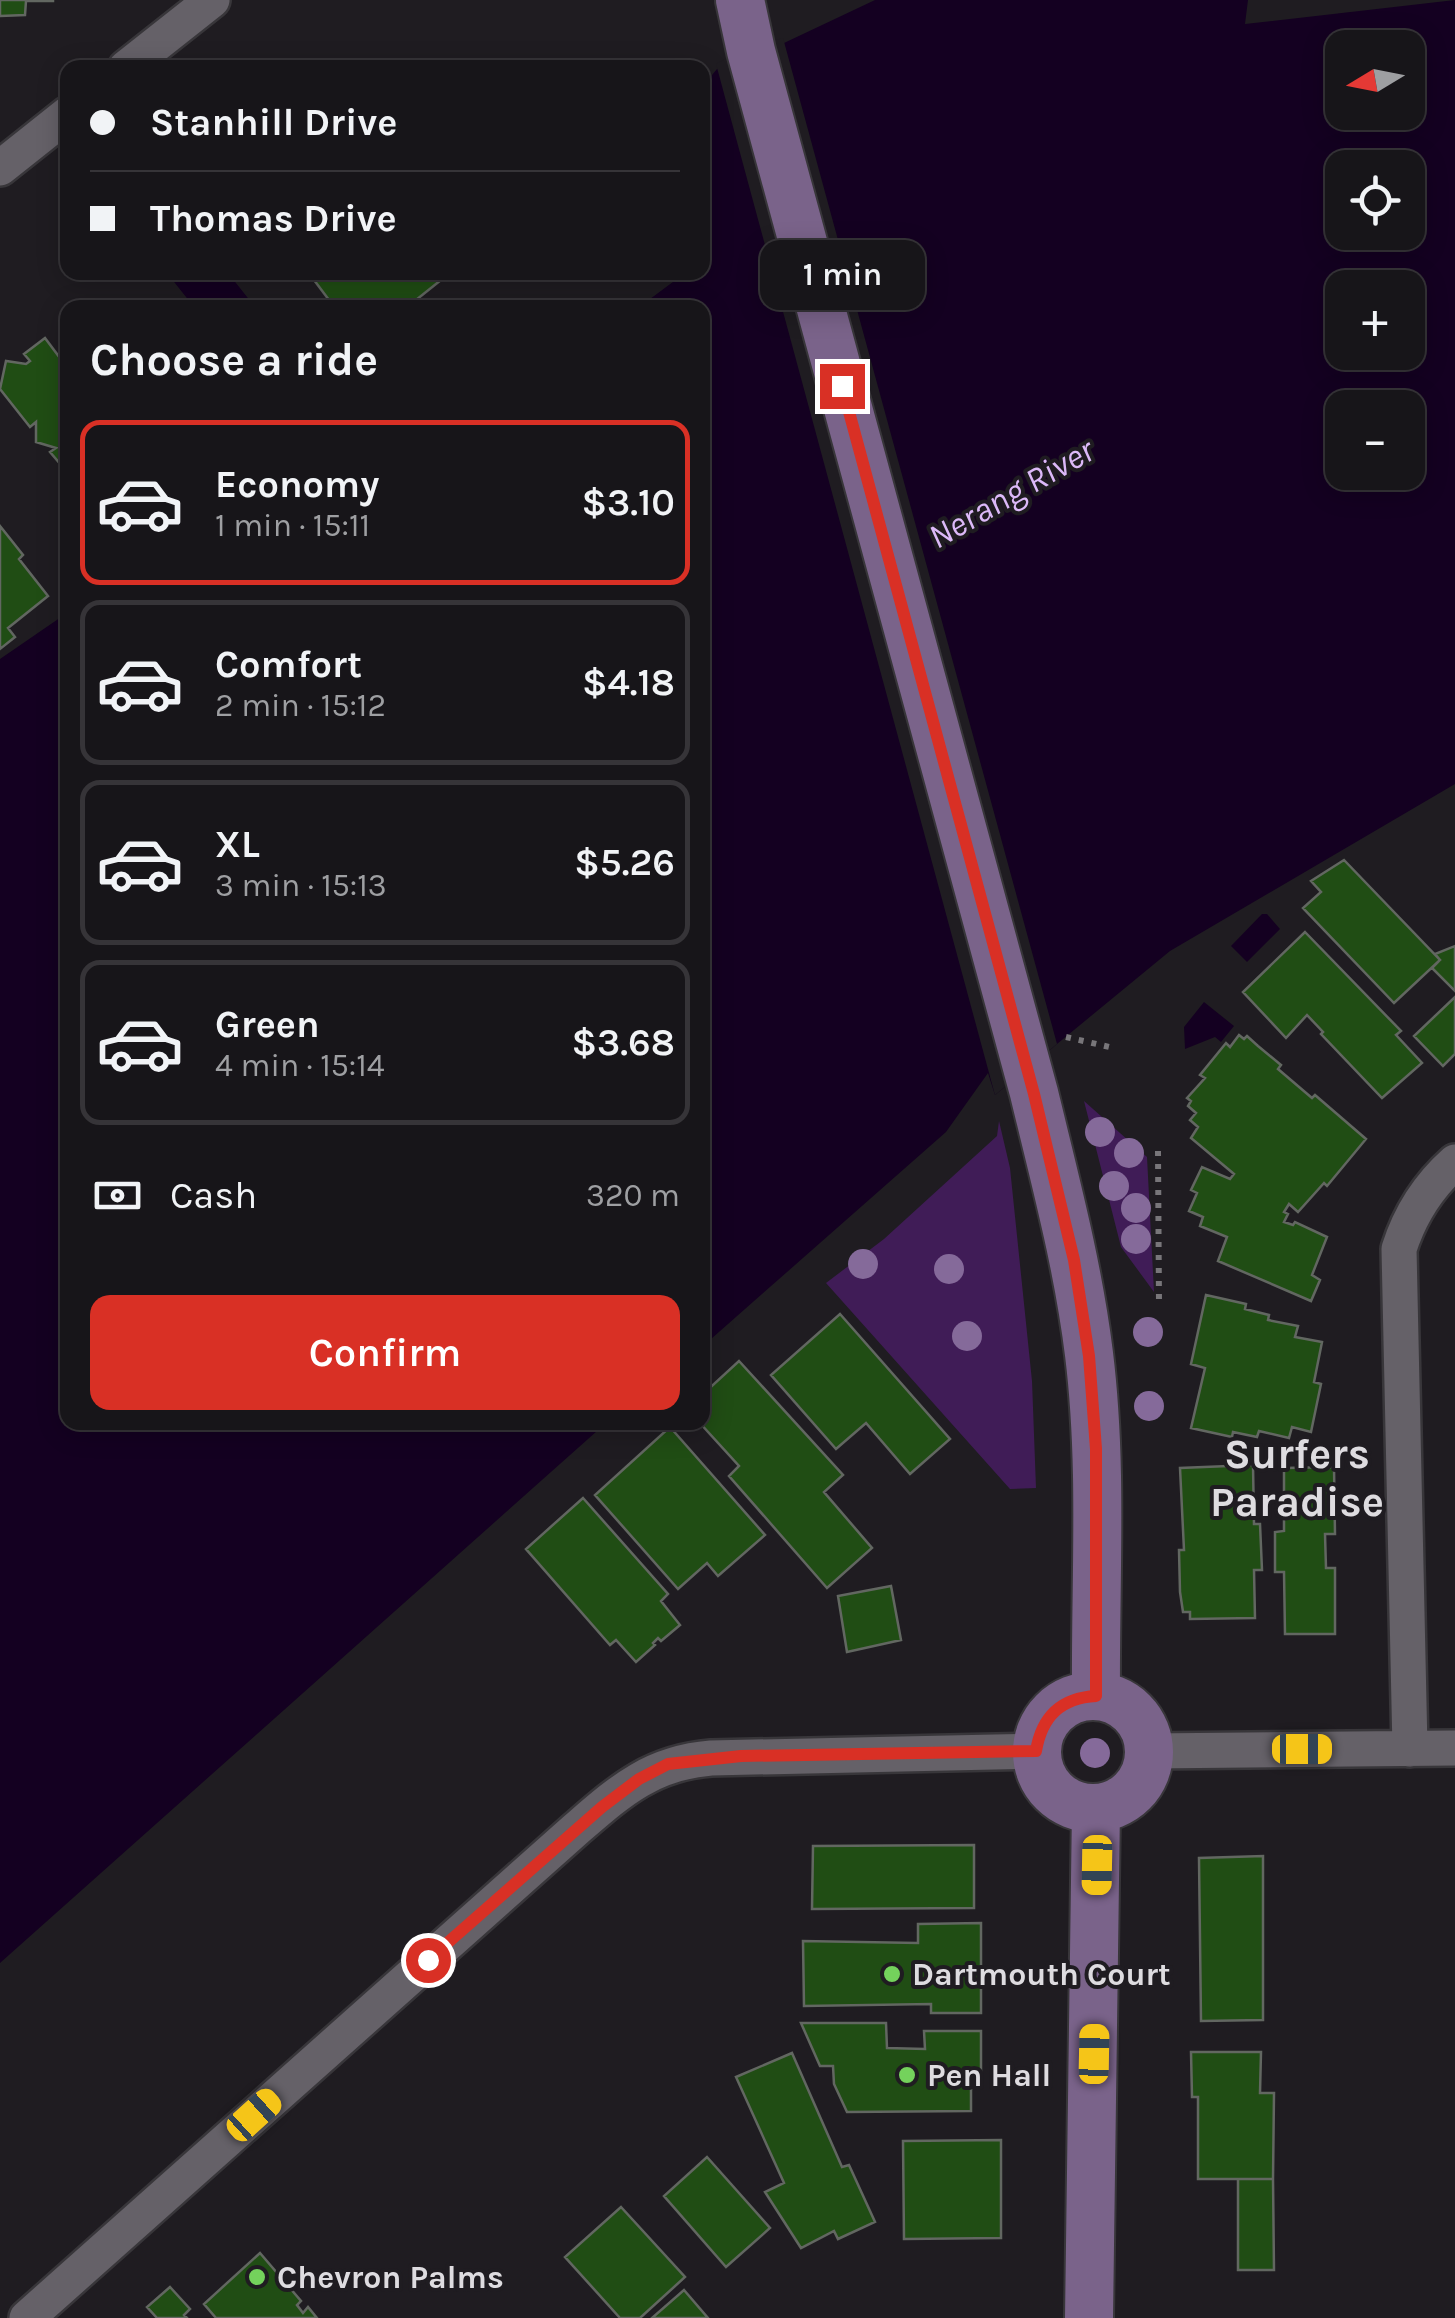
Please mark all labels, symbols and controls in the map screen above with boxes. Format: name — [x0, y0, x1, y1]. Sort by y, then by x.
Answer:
north arrow — [1325, 30, 1425, 130]
map controls — [1325, 30, 1425, 490]
text: Stanhill Drive — [150, 100, 397, 145]
button: locate — [1325, 150, 1425, 250]
text: Thomas Drive — [150, 196, 397, 241]
callout: 1 min — [760, 241, 924, 311]
text: 1 min — [803, 256, 882, 293]
button: + — [1325, 270, 1425, 370]
text: Choose a ride — [90, 334, 378, 386]
route end — [820, 364, 865, 409]
button: − — [1325, 390, 1425, 490]
water label: Nerang River — [921, 429, 1102, 557]
icon: car — [95, 458, 185, 548]
text: Economy — [215, 462, 379, 507]
text: $3.10 — [581, 480, 675, 525]
text: 1 min · 15:11 — [215, 507, 370, 544]
icon: car — [95, 638, 185, 728]
text: Comfort — [215, 642, 362, 687]
text: $4.18 — [582, 660, 675, 705]
text: 2 min · 15:12 — [215, 687, 386, 724]
icon: car — [95, 818, 185, 908]
text: XL — [215, 822, 260, 867]
text: $5.26 — [574, 840, 675, 885]
text: 3 min · 15:13 — [215, 867, 387, 904]
icon: car — [95, 998, 185, 1088]
text: Green — [215, 1002, 320, 1047]
text: $3.68 — [571, 1020, 675, 1065]
text: 4 min · 15:14 — [215, 1047, 385, 1084]
icon: cash — [90, 1168, 145, 1223]
text: Cash — [170, 1173, 257, 1218]
text: 320 m — [586, 1177, 680, 1214]
button: Confirm — [90, 1295, 680, 1410]
district label: Surfers Paradise — [1210, 1429, 1384, 1527]
car — [1272, 1734, 1332, 1764]
car — [1081, 1835, 1113, 1895]
route start — [406, 1938, 451, 1983]
place label: Dartmouth Court — [912, 1956, 1171, 1993]
marker: Dartmouth Court — [881, 1963, 903, 1985]
car — [1078, 2024, 1110, 2084]
place label: Pen Hall — [927, 2057, 1051, 2094]
marker: Pen Hall — [896, 2064, 918, 2086]
car — [222, 2084, 286, 2146]
place label: Chevron Palms — [277, 2259, 504, 2296]
marker: Chevron Palms — [246, 2266, 268, 2288]

